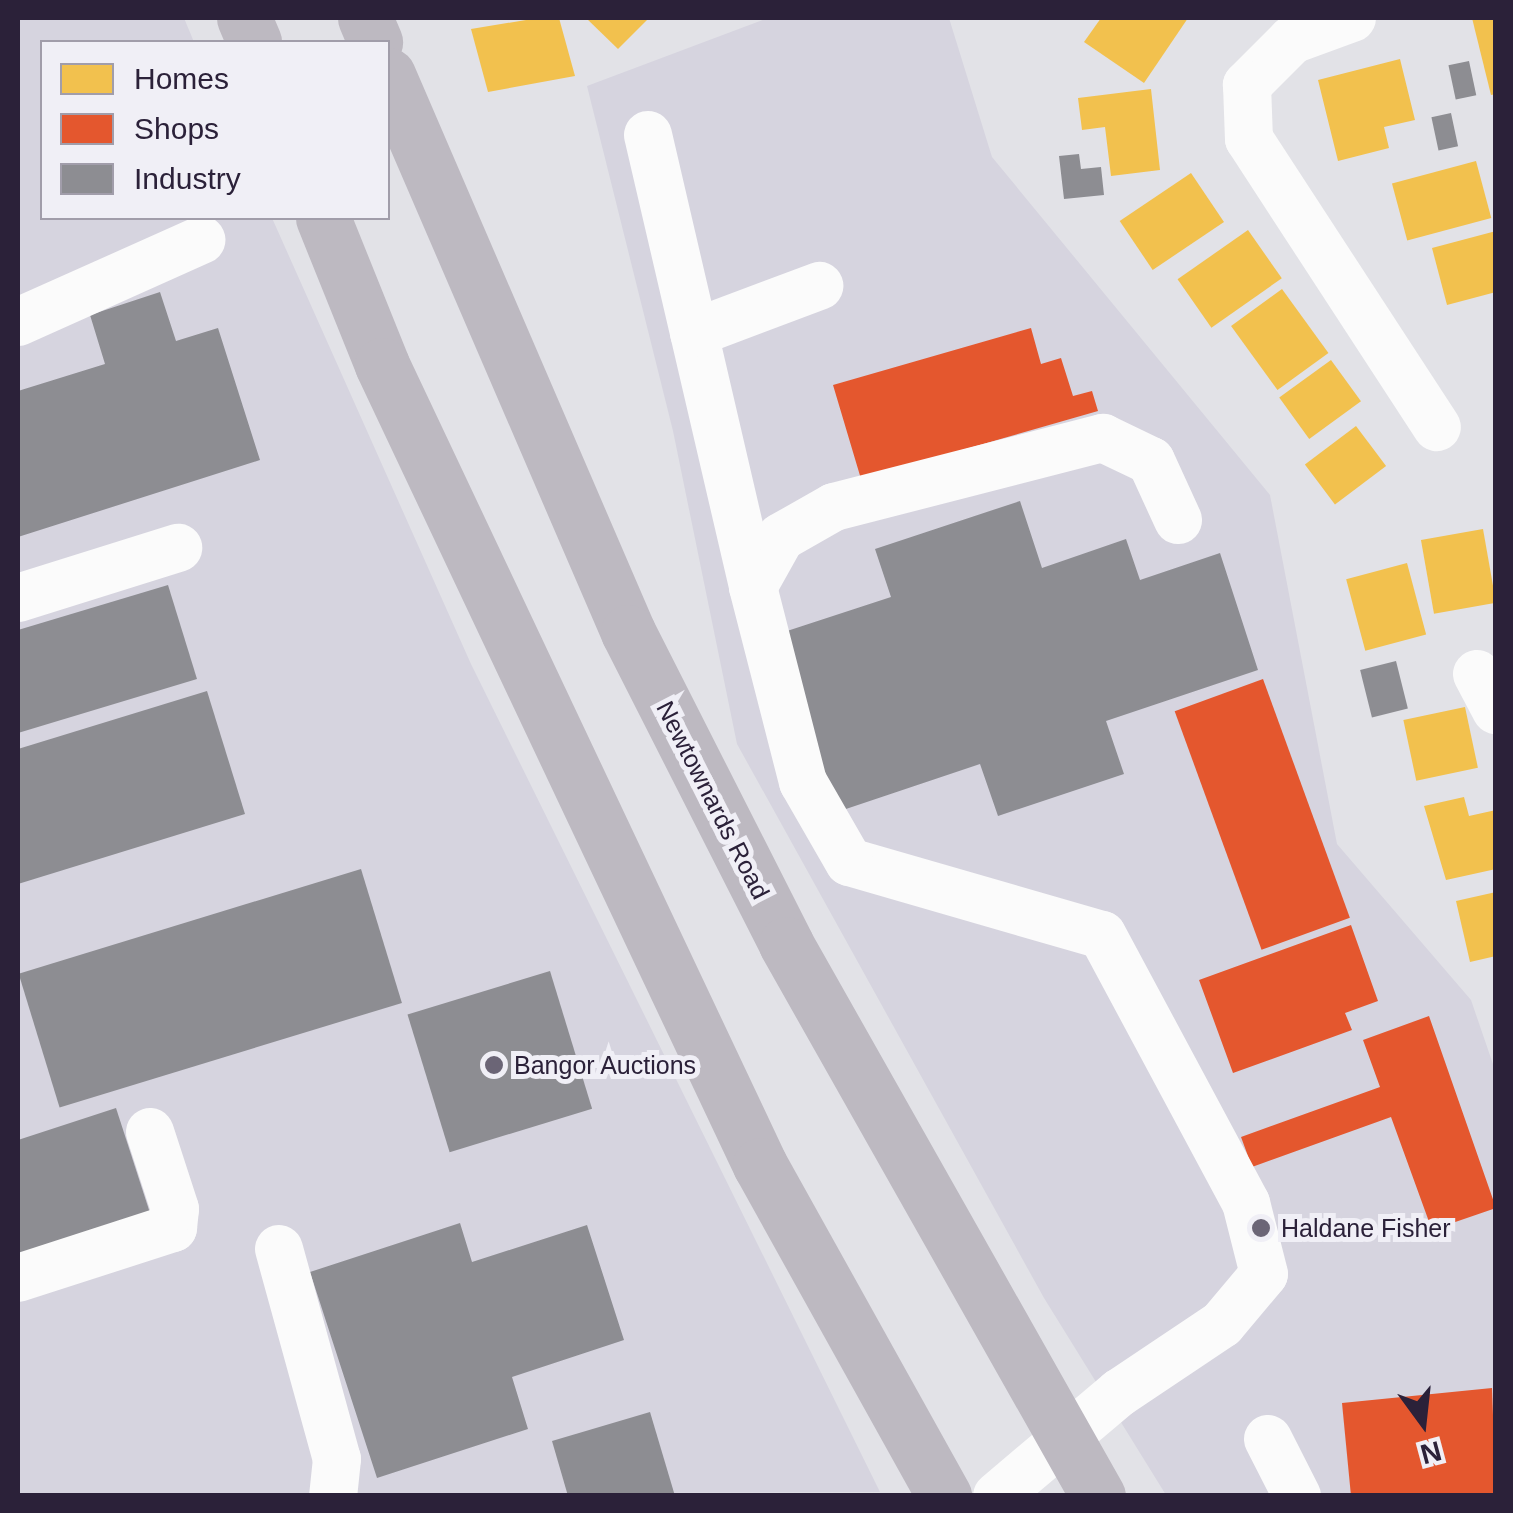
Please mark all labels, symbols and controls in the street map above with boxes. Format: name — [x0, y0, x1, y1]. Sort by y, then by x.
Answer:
legend — [40, 40, 390, 220]
text: Homes — [134, 62, 229, 95]
text: Shops — [134, 112, 219, 145]
text: Industry — [134, 162, 241, 195]
street label: Newtownards Road — [650, 696, 776, 904]
place label: Bangor Auctions — [514, 1050, 697, 1080]
marker: Bangor Auctions — [483, 1054, 505, 1076]
place label: Haldane Fisher — [1281, 1213, 1451, 1243]
marker: Haldane Fisher — [1250, 1217, 1272, 1239]
north arrow — [1373, 1373, 1473, 1473]
text: N — [1417, 1435, 1445, 1470]

